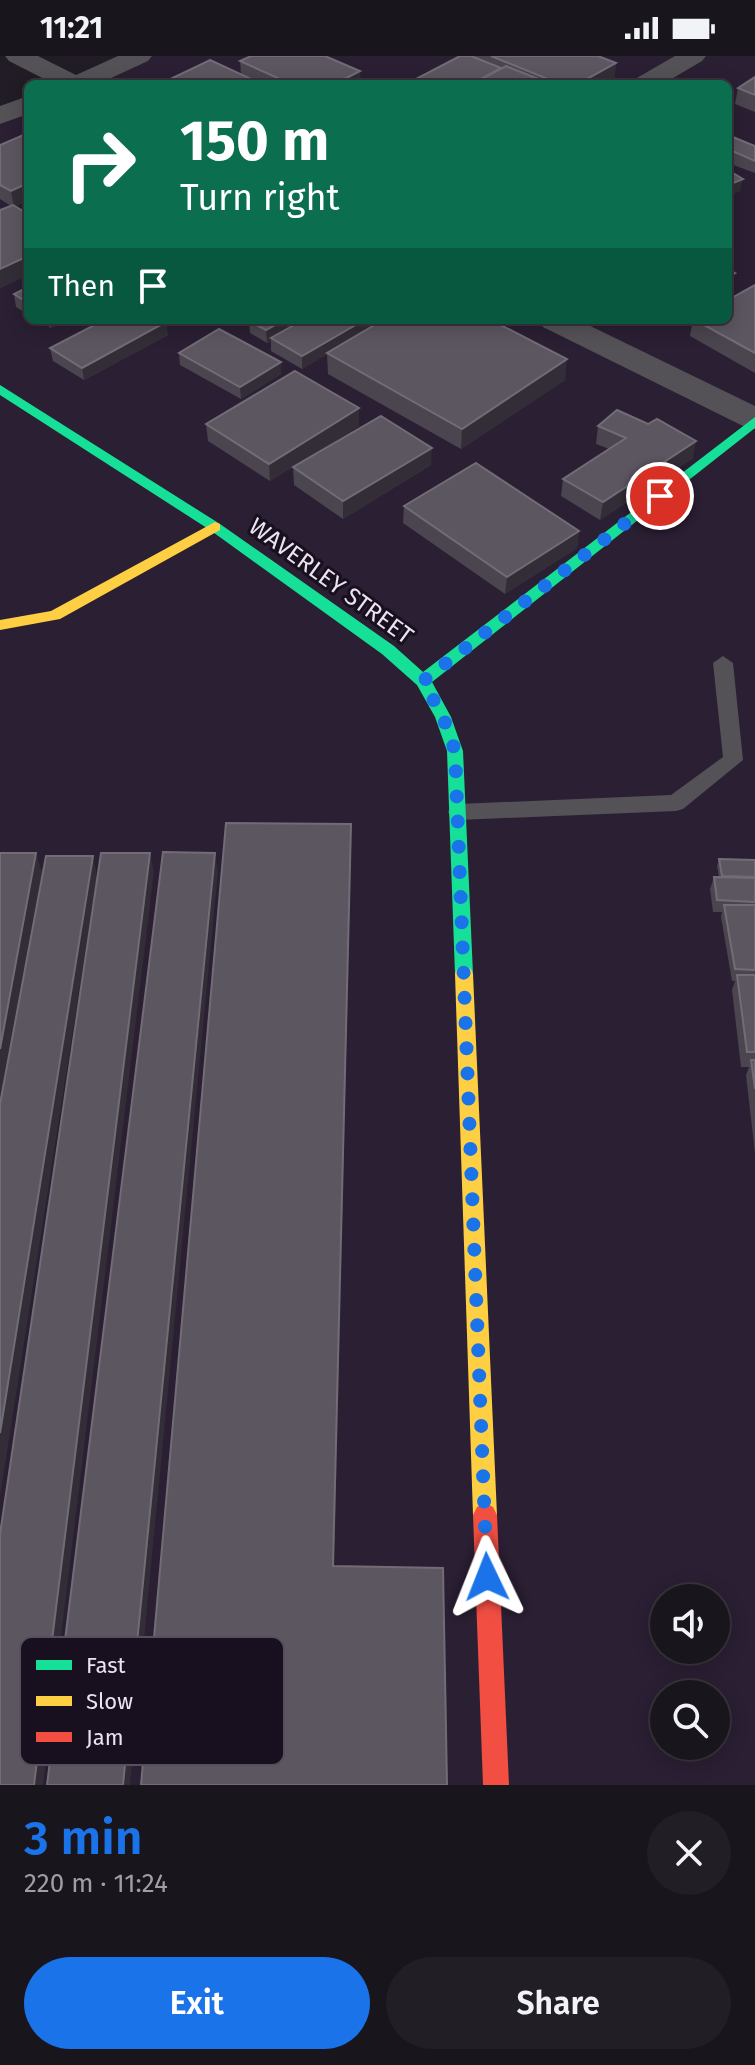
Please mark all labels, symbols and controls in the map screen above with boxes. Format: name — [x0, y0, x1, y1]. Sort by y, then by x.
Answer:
text: 11:21 — [40, 10, 103, 46]
text: 150 m — [180, 108, 329, 175]
icon: right — [48, 112, 152, 216]
text: Turn right — [180, 176, 340, 220]
icon: arrive — [131, 264, 175, 308]
text: Then — [48, 268, 115, 304]
pin — [626, 462, 694, 530]
icon: arrive — [638, 474, 682, 518]
street label: WAVERLEY STREET — [244, 512, 419, 650]
position arrow — [445, 1535, 529, 1619]
map controls — [650, 1584, 730, 1760]
button: sound — [650, 1584, 730, 1664]
legend — [20, 1637, 284, 1765]
text: Fast — [86, 1652, 126, 1679]
button: search — [650, 1680, 730, 1760]
text: Slow — [86, 1688, 133, 1715]
text: Jam — [86, 1724, 124, 1751]
text: 3 min — [24, 1809, 142, 1867]
button: close — [647, 1811, 731, 1895]
text: 220 m · 11:24 — [24, 1868, 168, 1899]
button: Exit — [24, 1957, 370, 2049]
button: Share — [386, 1957, 731, 2049]

